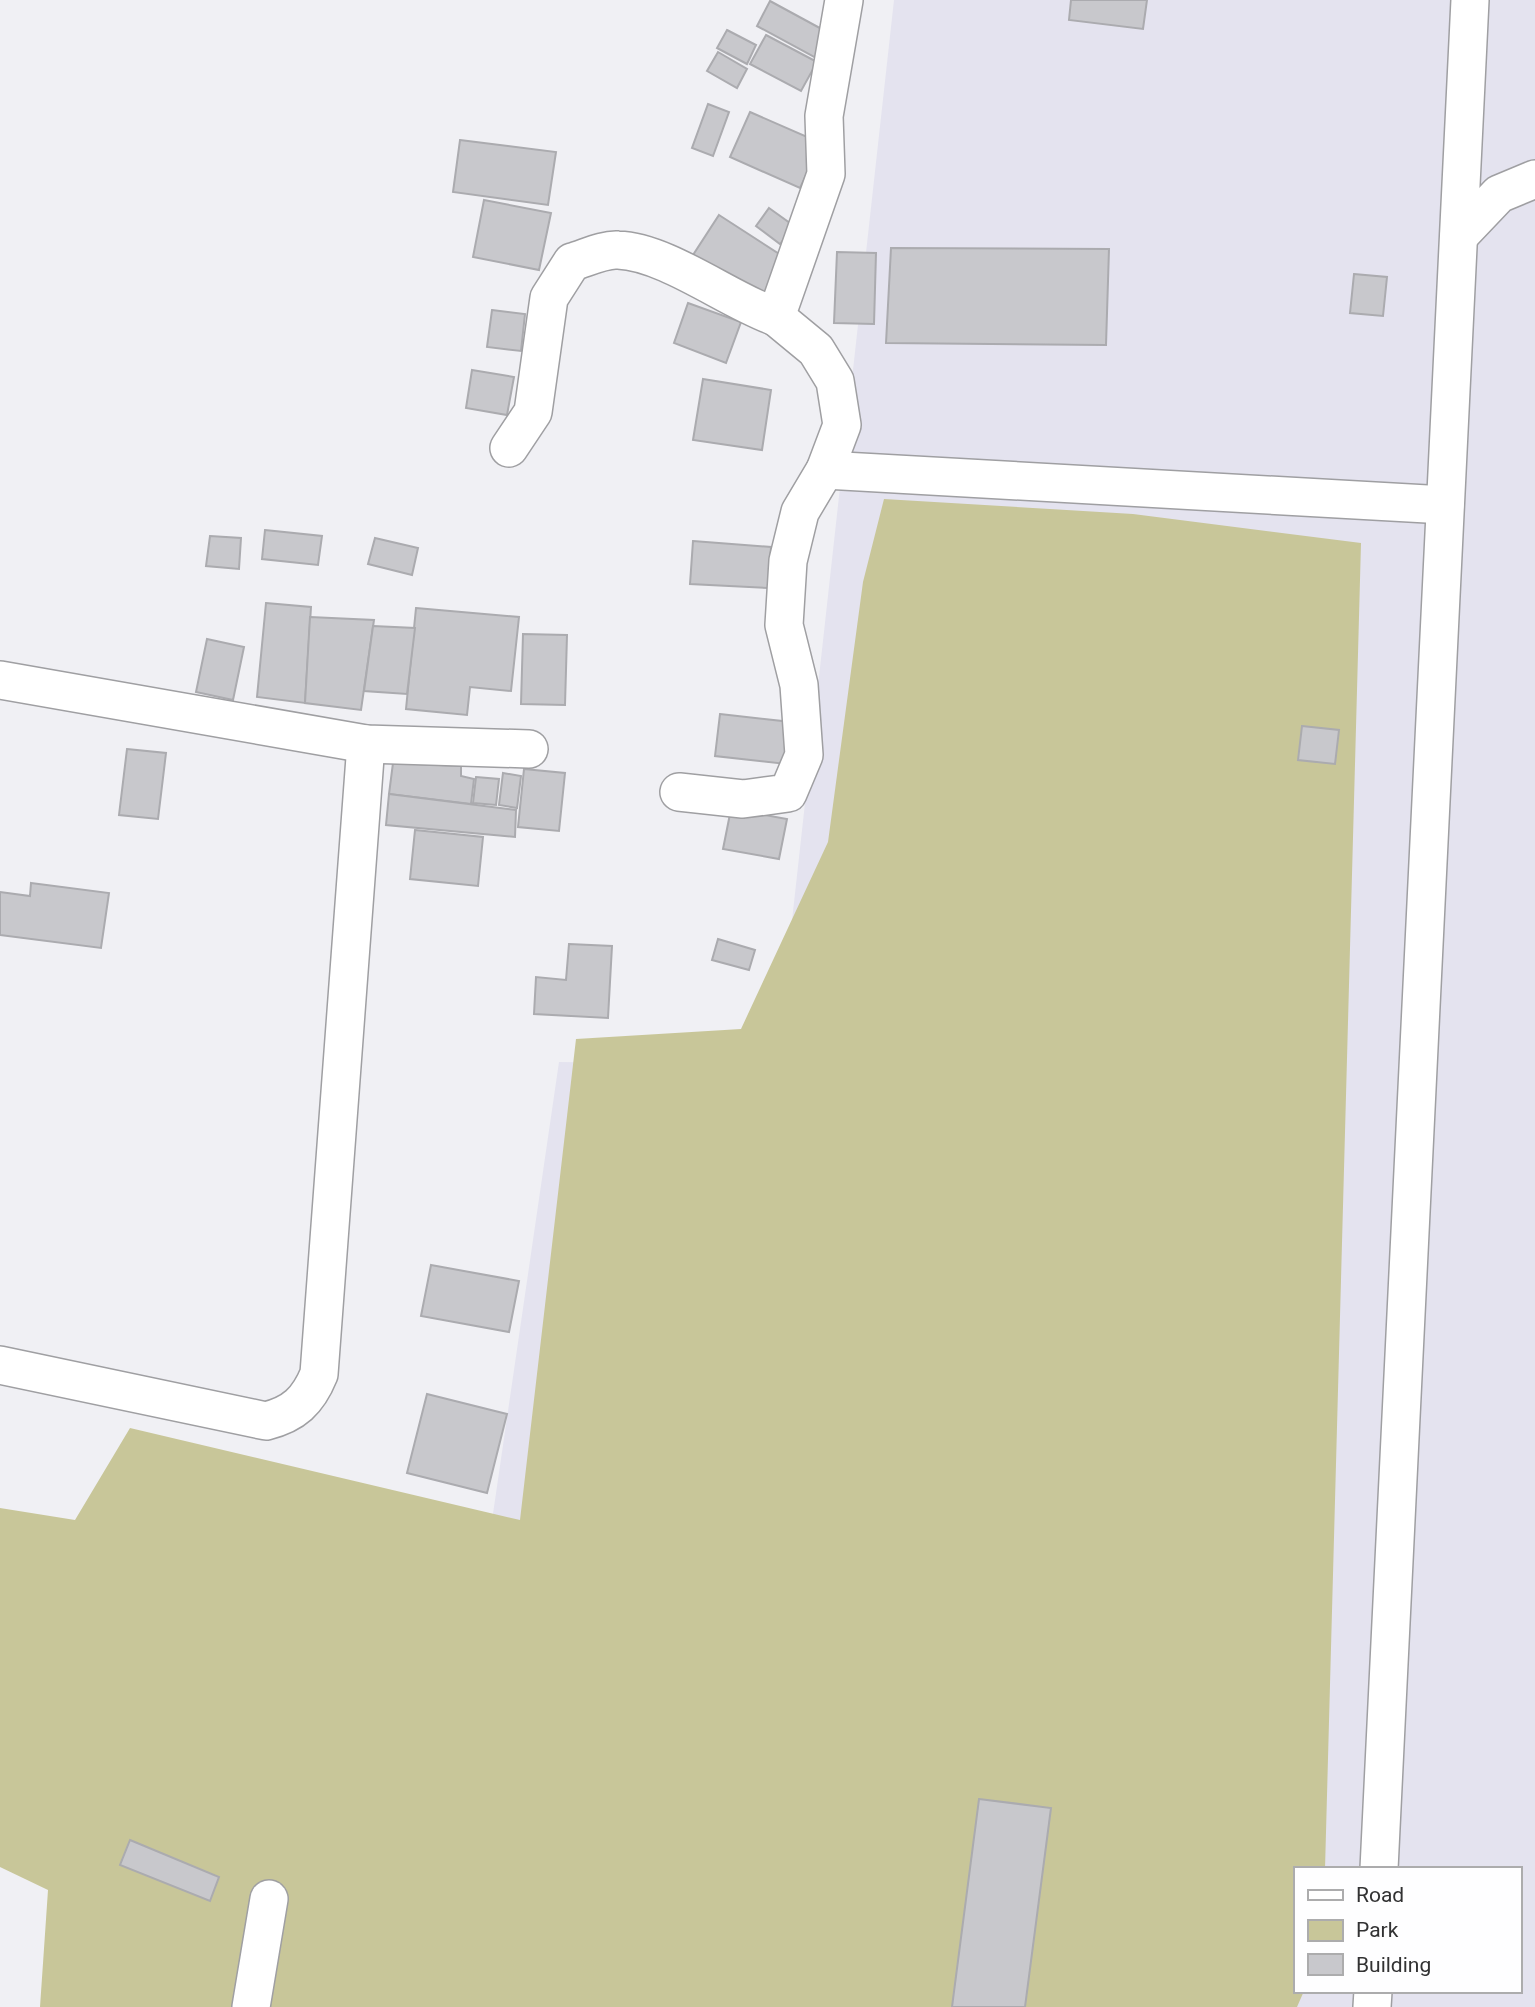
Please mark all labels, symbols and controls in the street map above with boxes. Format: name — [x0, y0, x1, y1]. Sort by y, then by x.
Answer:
legend — [1294, 1867, 1521, 1993]
text: Road — [1356, 1883, 1404, 1907]
text: Park — [1356, 1918, 1399, 1942]
text: Building — [1356, 1953, 1431, 1977]

